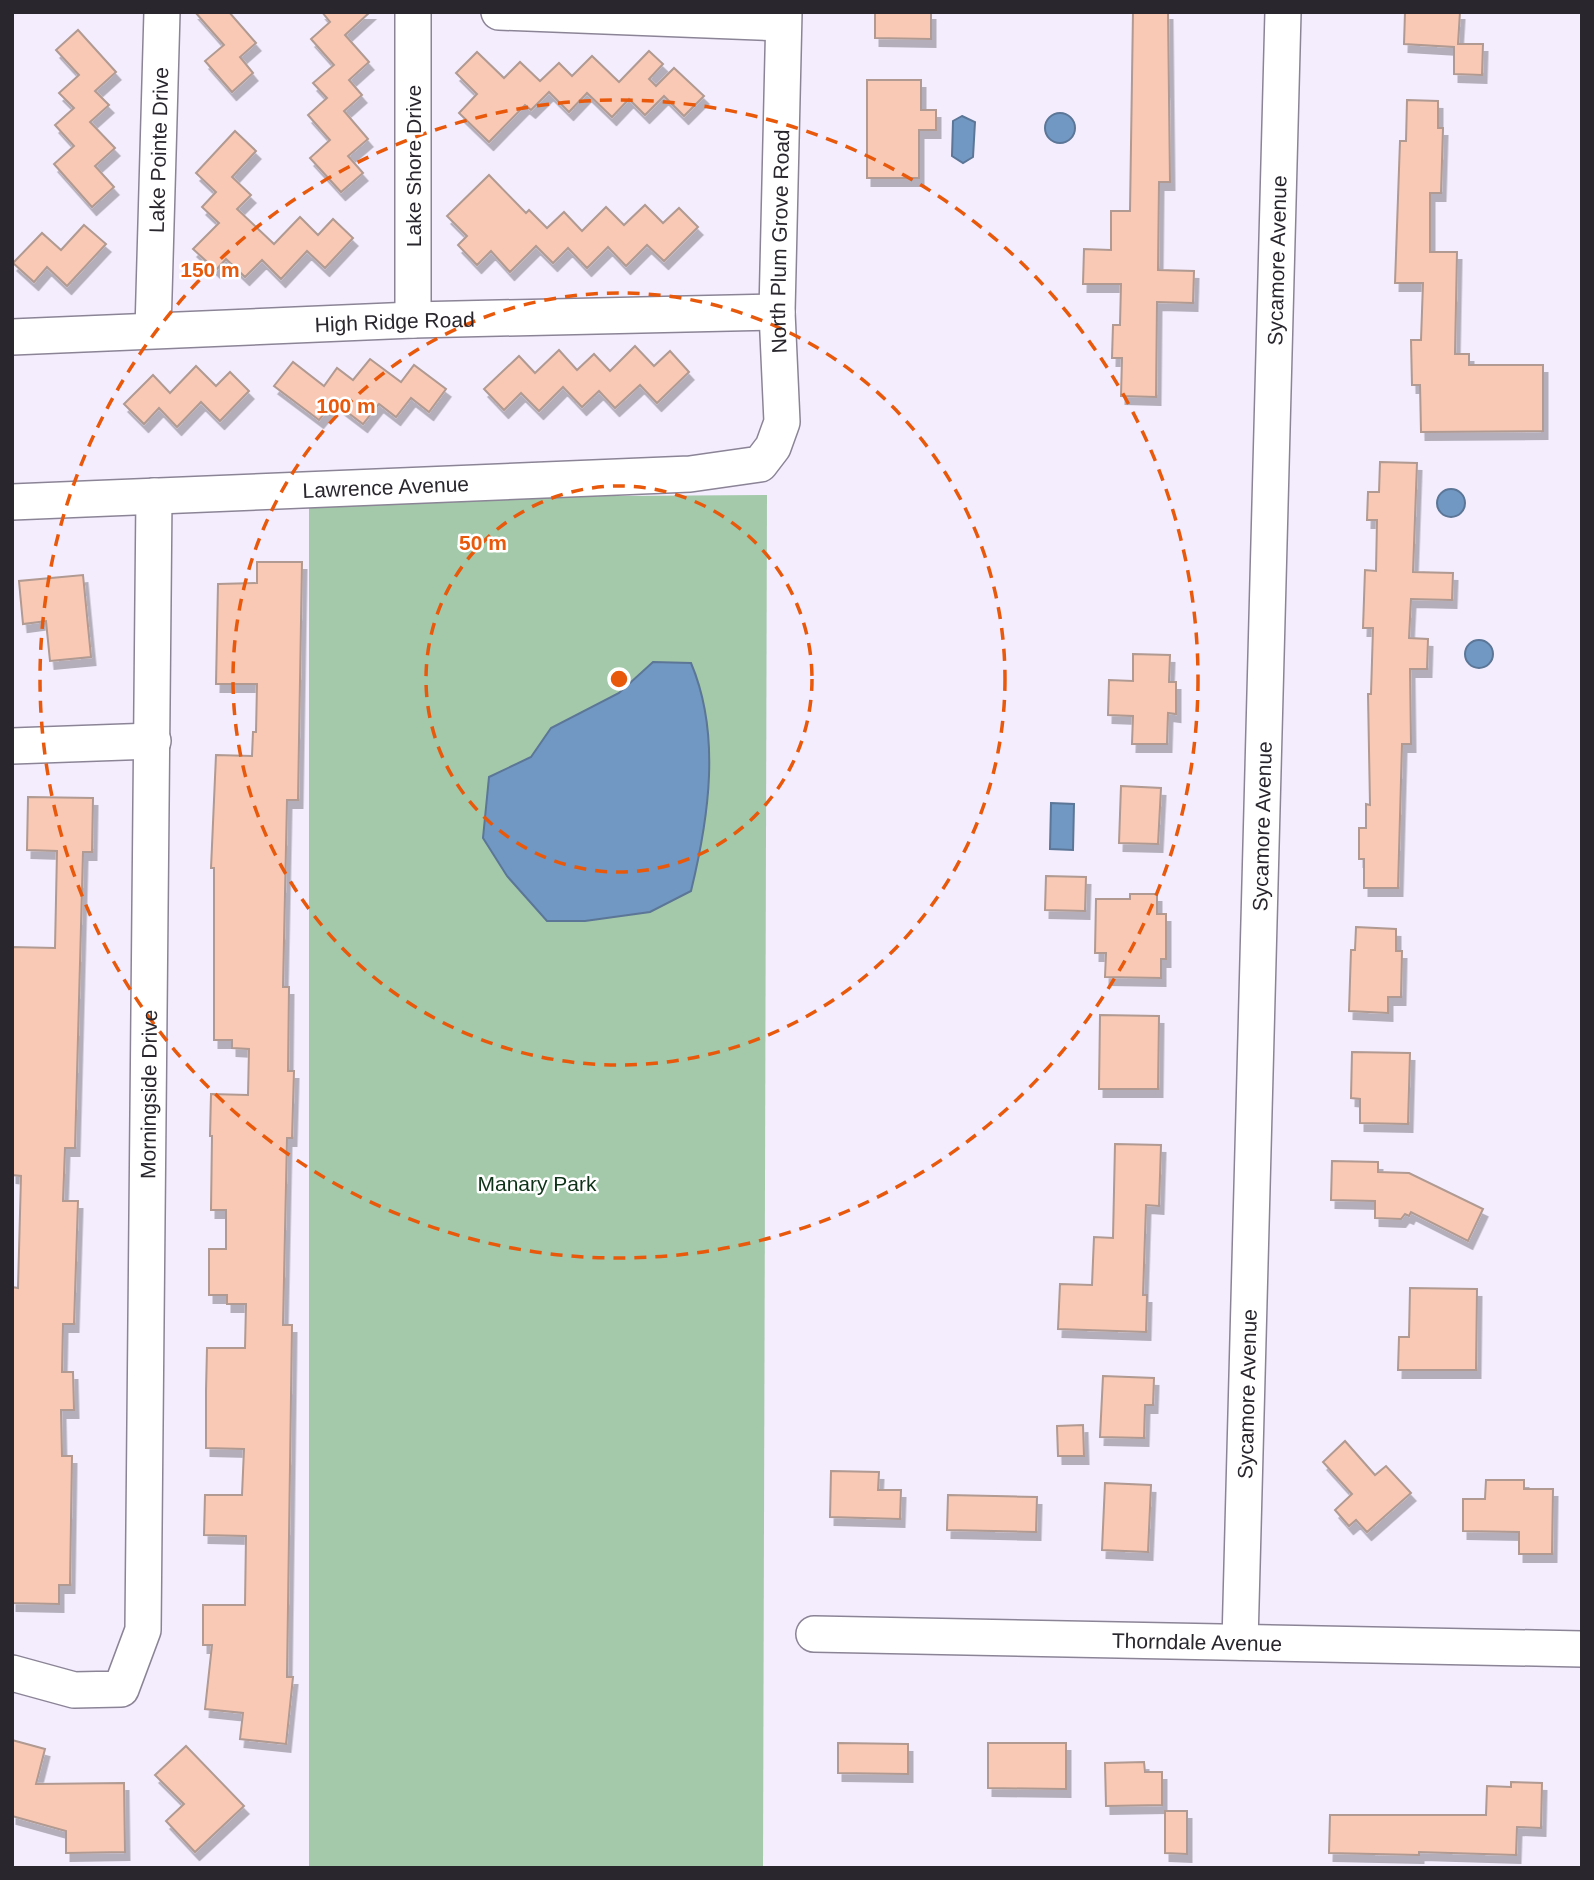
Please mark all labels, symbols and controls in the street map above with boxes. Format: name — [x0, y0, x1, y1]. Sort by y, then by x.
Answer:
street label: Lake Pointe Drive — [144, 67, 172, 233]
street label: Lake Shore Drive — [402, 85, 425, 247]
street label: North Plum Grove Road — [765, 129, 793, 354]
street label: Sycamore Avenue — [1263, 175, 1290, 346]
text: 150 m — [180, 258, 240, 281]
street label: High Ridge Road — [314, 307, 475, 336]
text: 100 m — [316, 394, 376, 417]
street label: Lawrence Avenue — [302, 472, 469, 501]
text: 50 m — [459, 531, 507, 554]
centre of rings — [607, 667, 631, 691]
street label: Sycamore Avenue — [1248, 741, 1275, 912]
street label: Morningside Drive — [136, 1010, 161, 1179]
park label: Manary Park — [477, 1172, 597, 1195]
street label: Sycamore Avenue — [1233, 1309, 1260, 1479]
street label: Thorndale Avenue — [1112, 1628, 1282, 1655]

